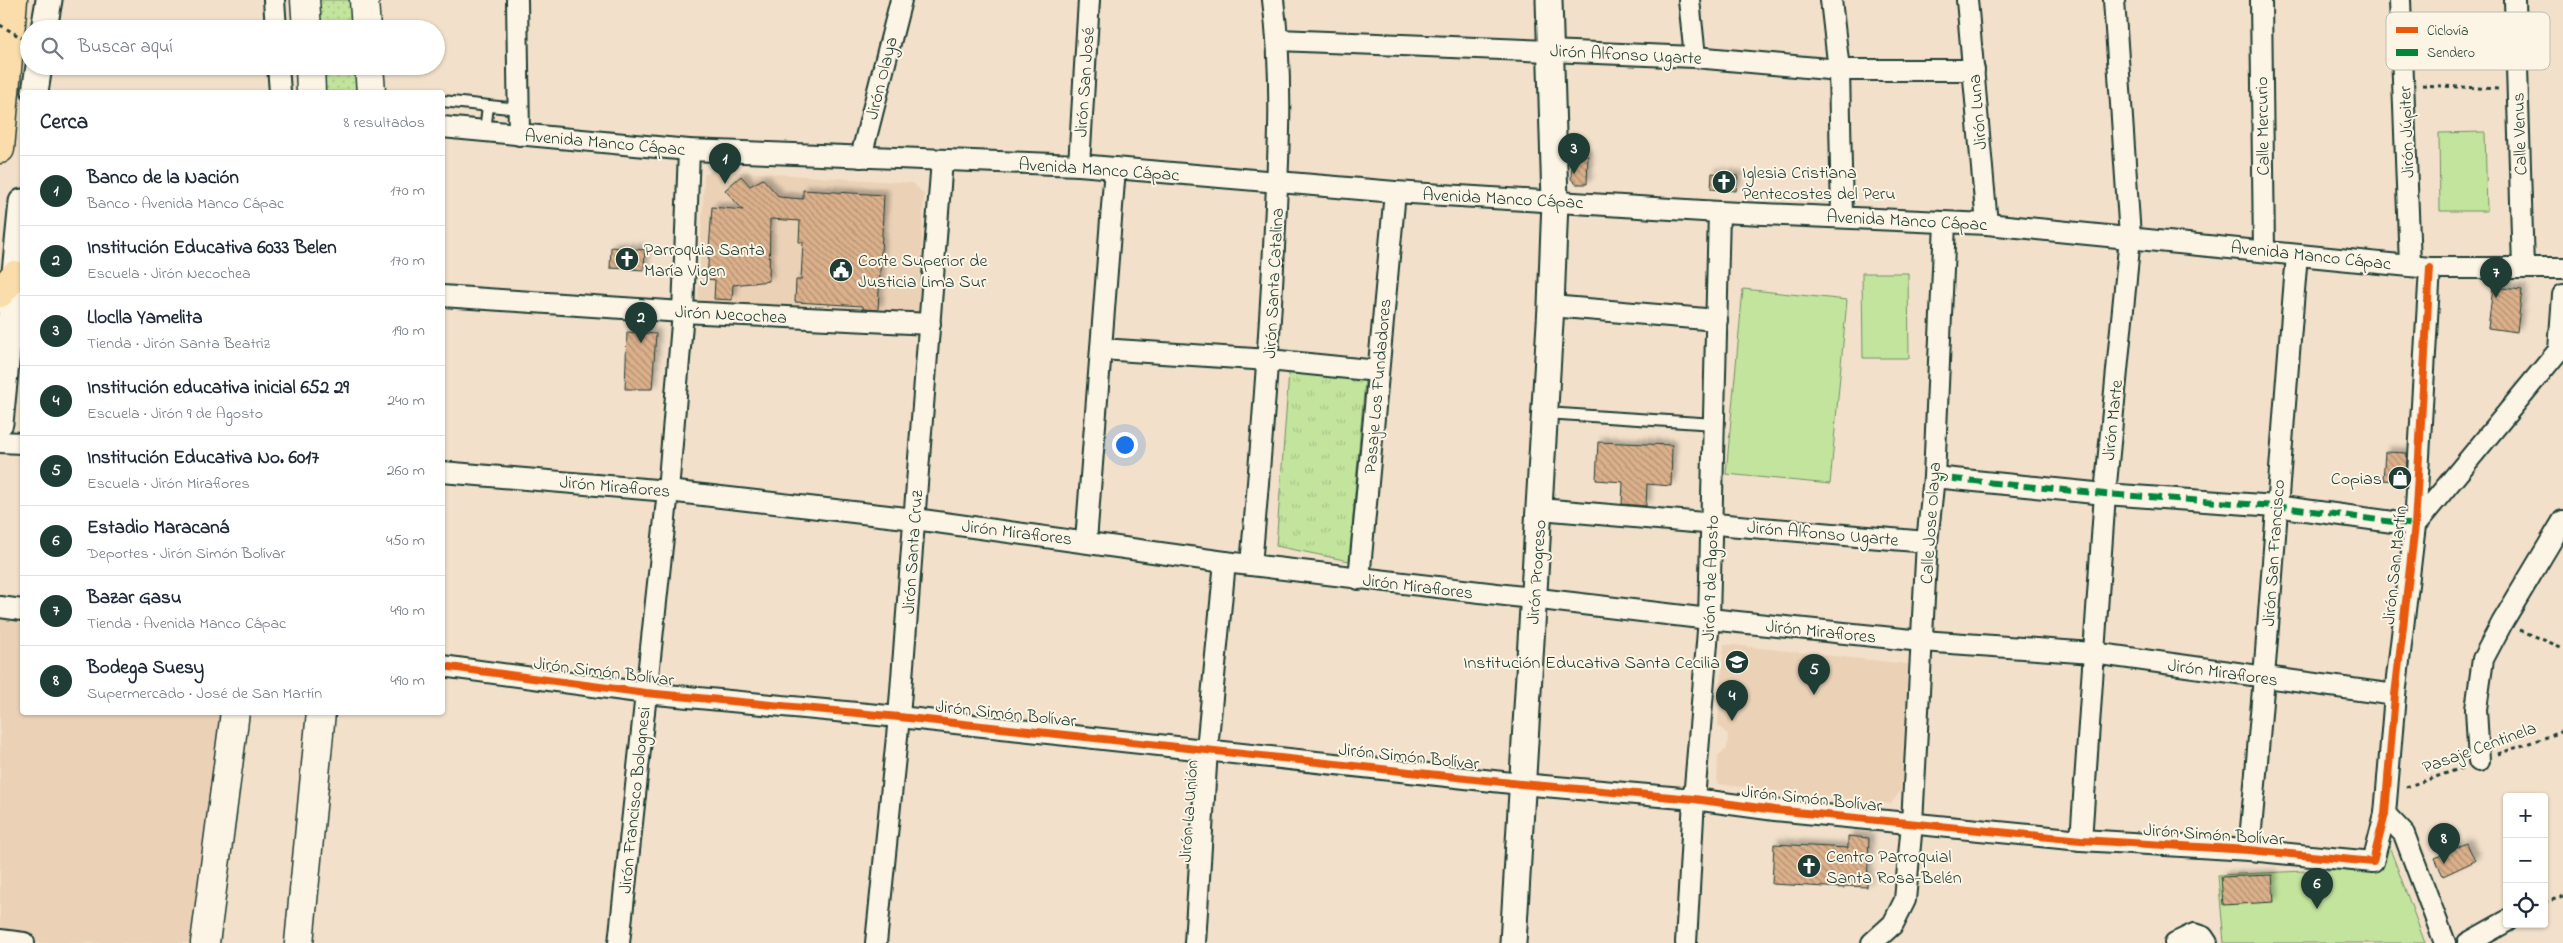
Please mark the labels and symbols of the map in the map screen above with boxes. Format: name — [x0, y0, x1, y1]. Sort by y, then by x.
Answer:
legend — [2386, 12, 2550, 70]
text: Ciclovía — [2427, 21, 2469, 42]
street label: Jirón San José — [1069, 25, 1103, 138]
street label: Jirón Olaya — [860, 34, 906, 123]
street label: Jirón Alfonso Ugarte — [1549, 39, 1703, 74]
text: Sendero — [2427, 43, 2475, 64]
street label: Jirón Luna — [1963, 73, 1995, 151]
street label: Calle Mercurio — [2250, 76, 2278, 176]
street label: Jirón Júpiter — [2393, 85, 2423, 178]
street label: Calle Venus — [2507, 92, 2535, 176]
street label: Avenida Manco Cápac — [524, 124, 686, 164]
pin: 3 — [1558, 133, 1590, 174]
pin: 1 — [709, 143, 741, 184]
street label: Avenida Manco Cápac — [1018, 152, 1180, 190]
place label: Iglesia Cristiana Pentecostes del Peru — [1742, 161, 1896, 208]
church icon: Iglesia Cristiana Pentecostes del Peru — [1711, 169, 1737, 195]
street label: Avenida Manco Cápac — [1422, 183, 1584, 217]
street label: Avenida Manco Cápac — [1826, 205, 1988, 239]
street label: Jirón Santa Catalina — [1258, 207, 1292, 359]
street label: Avenida Manco Cápac — [2229, 236, 2392, 278]
place label: Parroquia Santa María Vigen — [644, 238, 765, 286]
church icon: Parroquia Santa María Vigen — [614, 246, 640, 272]
place label: Corte Superior de Justicia Lima Sur — [858, 249, 988, 296]
public building icon: Corte Superior de Justicia Lima Sur — [828, 257, 854, 283]
pin: 7 — [2480, 257, 2512, 298]
street label: Pasaje Los Fundadores — [1358, 298, 1400, 475]
street label: Jirón Necochea — [674, 300, 788, 332]
pin: 2 — [625, 302, 657, 343]
street label: Jirón Marte — [2097, 378, 2131, 462]
your location — [1112, 432, 1138, 458]
street label: Calle Jose Olaya — [1915, 461, 1949, 585]
shop icon: Copias — [2387, 465, 2413, 491]
place label: Copias — [2331, 467, 2382, 493]
street label: Jirón Miraflores — [558, 470, 671, 506]
street label: Jirón San Francisco — [2257, 479, 2293, 627]
street label: Jirón Santa Cruz — [897, 489, 931, 615]
street label: Jirón San Martín — [2377, 504, 2415, 626]
street label: Jirón Miraflores — [960, 514, 1073, 554]
street label: Jirón 9 de Agosto — [1697, 515, 1728, 642]
street label: Jirón Alfonso Ugarte — [1746, 515, 1901, 556]
street label: Jirón Progreso — [1521, 519, 1556, 625]
street label: Jirón Miraflores — [1361, 568, 1474, 608]
street label: Jirón Miraflores — [1764, 614, 1877, 652]
school or university icon: Institución Educativa Santa Cecilia — [1724, 649, 1750, 675]
street label: Jirón Simón Bolívar — [532, 651, 676, 695]
place label: Institución Educativa Santa Cecilia — [1463, 651, 1720, 677]
street label: Jirón Miraflores — [2166, 653, 2280, 695]
pin: 5 — [1798, 654, 1830, 695]
pin: 4 — [1716, 680, 1748, 721]
street label: Jirón Simón Bolívar — [934, 695, 1078, 735]
street label: Jirón Francisco Bolognesi — [613, 705, 660, 895]
street label: Pasaje Centinela — [2419, 716, 2540, 782]
street label: Jirón Simón Bolívar — [1337, 738, 1481, 778]
street label: Jirón La Unión — [1173, 759, 1207, 863]
street label: Jirón Simón Bolívar — [1740, 780, 1884, 820]
street label: Jirón Simón Bolívar — [2142, 818, 2286, 854]
pin: 8 — [2428, 823, 2460, 864]
place label: Centro Parroquial Santa Rosa-Belén — [1826, 845, 1962, 892]
church icon: Centro Parroquial Santa Rosa-Belén — [1796, 853, 1822, 879]
pin: 6 — [2301, 868, 2333, 909]

